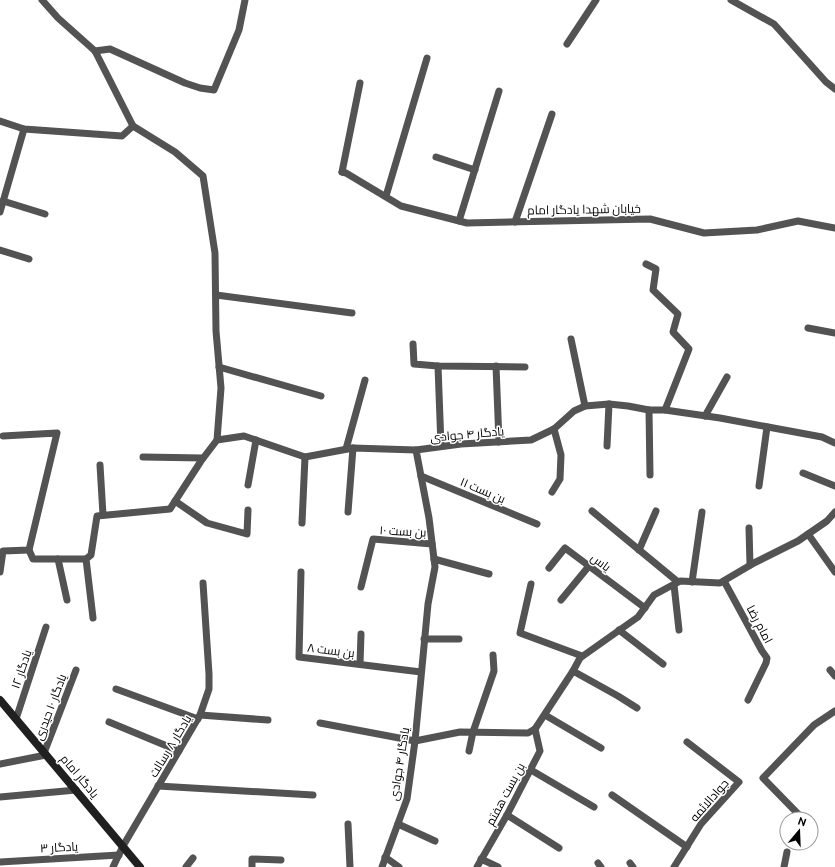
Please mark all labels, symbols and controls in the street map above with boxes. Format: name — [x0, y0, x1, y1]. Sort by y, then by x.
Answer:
street label: خیابان شهدا یادگار امام — [527, 202, 641, 218]
street label: یادگار ۴ جوادی — [429, 424, 505, 445]
street label: بن بست ۱۱ — [458, 475, 508, 506]
street label: بن بست ۱۰ — [379, 523, 427, 540]
street label: یاس — [588, 550, 614, 575]
street label: امام رضا — [743, 603, 775, 646]
street label: بن بست ۸ — [306, 641, 356, 660]
street label: یادگار ۱۲ — [8, 647, 35, 690]
street label: یادگار ۱۰ حیدری — [31, 671, 70, 742]
street label: یادگار ۸ رسالت — [146, 712, 195, 780]
street label: یادگار ۴ جوادی — [387, 726, 412, 802]
street label: یادگار امام — [57, 752, 102, 802]
street label: بن بست هفتم — [483, 760, 529, 828]
street label: جوادالائمه — [687, 776, 732, 824]
north arrow — [779, 811, 819, 851]
text: N — [796, 815, 808, 829]
street label: یادگار ۳ — [40, 839, 79, 855]

